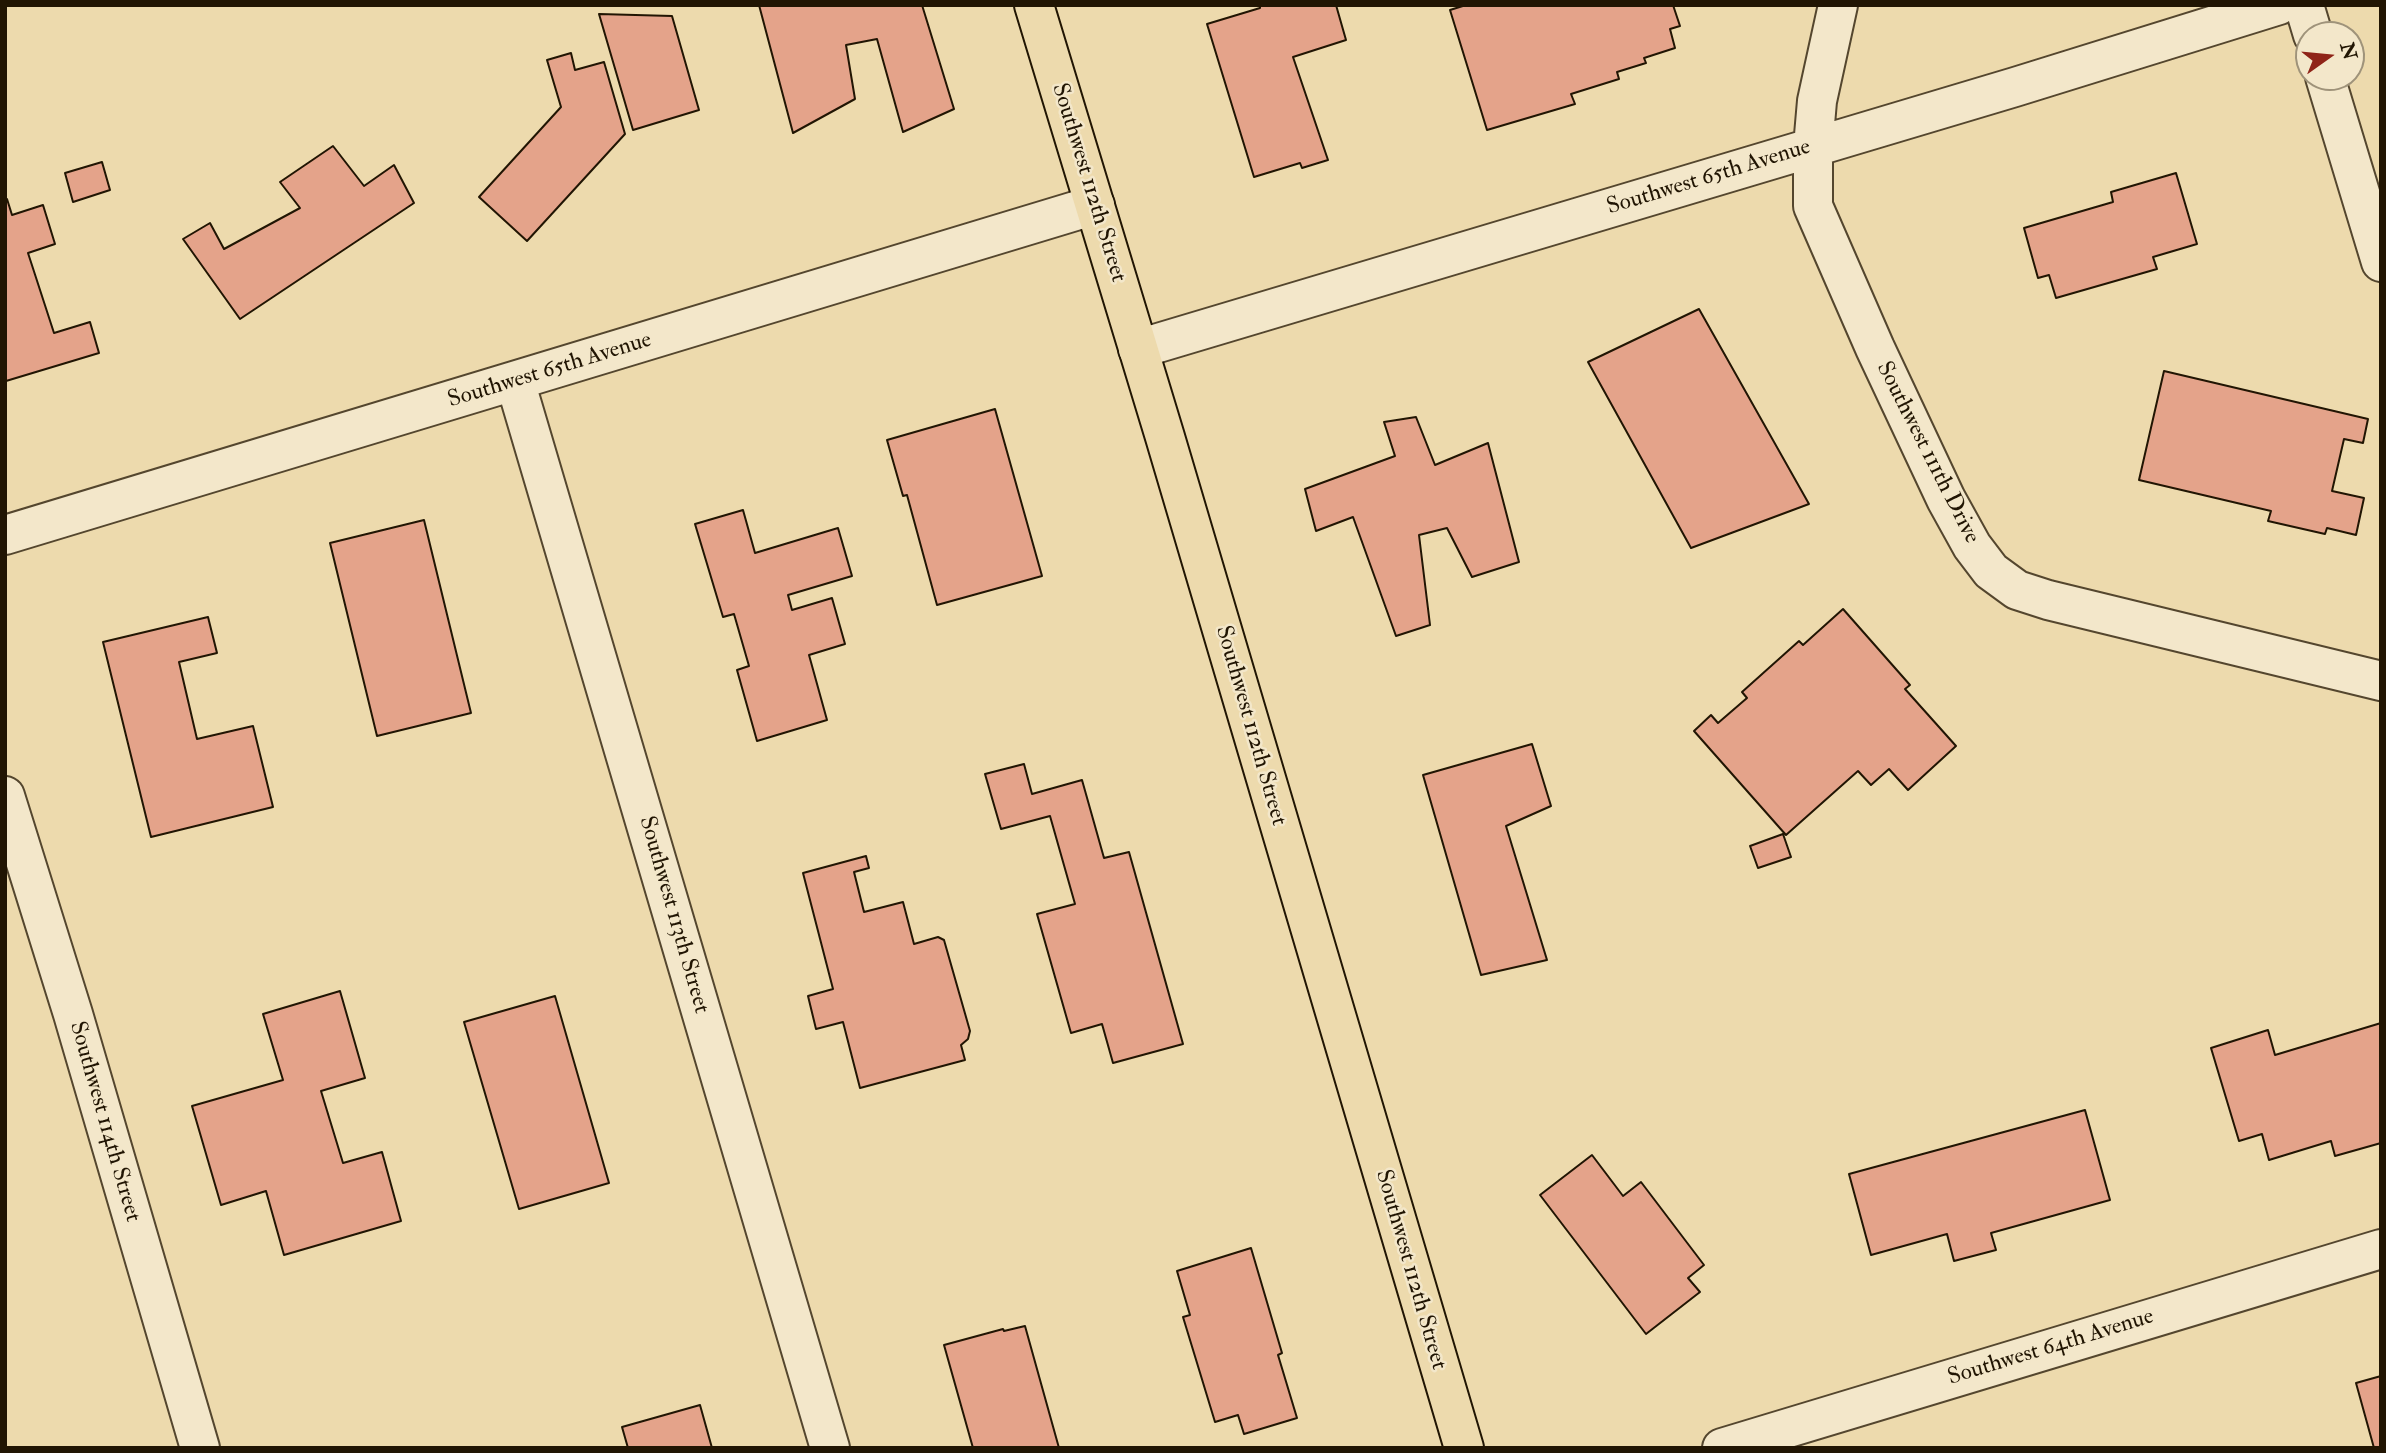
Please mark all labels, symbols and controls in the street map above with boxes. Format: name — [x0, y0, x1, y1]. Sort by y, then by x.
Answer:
north arrow — [2295, 21, 2365, 91]
text: N — [2335, 40, 2362, 62]
street label: Southwest 112th Street — [1045, 80, 1131, 286]
street label: Southwest 65th Avenue — [1604, 134, 1814, 222]
street label: Southwest 65th Avenue — [445, 327, 655, 415]
street label: Southwest 111th Drive — [1869, 357, 1985, 549]
street label: Southwest 112th Street — [1208, 623, 1292, 829]
street label: Southwest 113th Street — [632, 813, 714, 1017]
street label: Southwest 114th Street — [62, 1019, 146, 1225]
street label: Southwest 112th Street — [1368, 1167, 1452, 1373]
street label: Southwest 64th Avenue — [1945, 1304, 2157, 1392]

